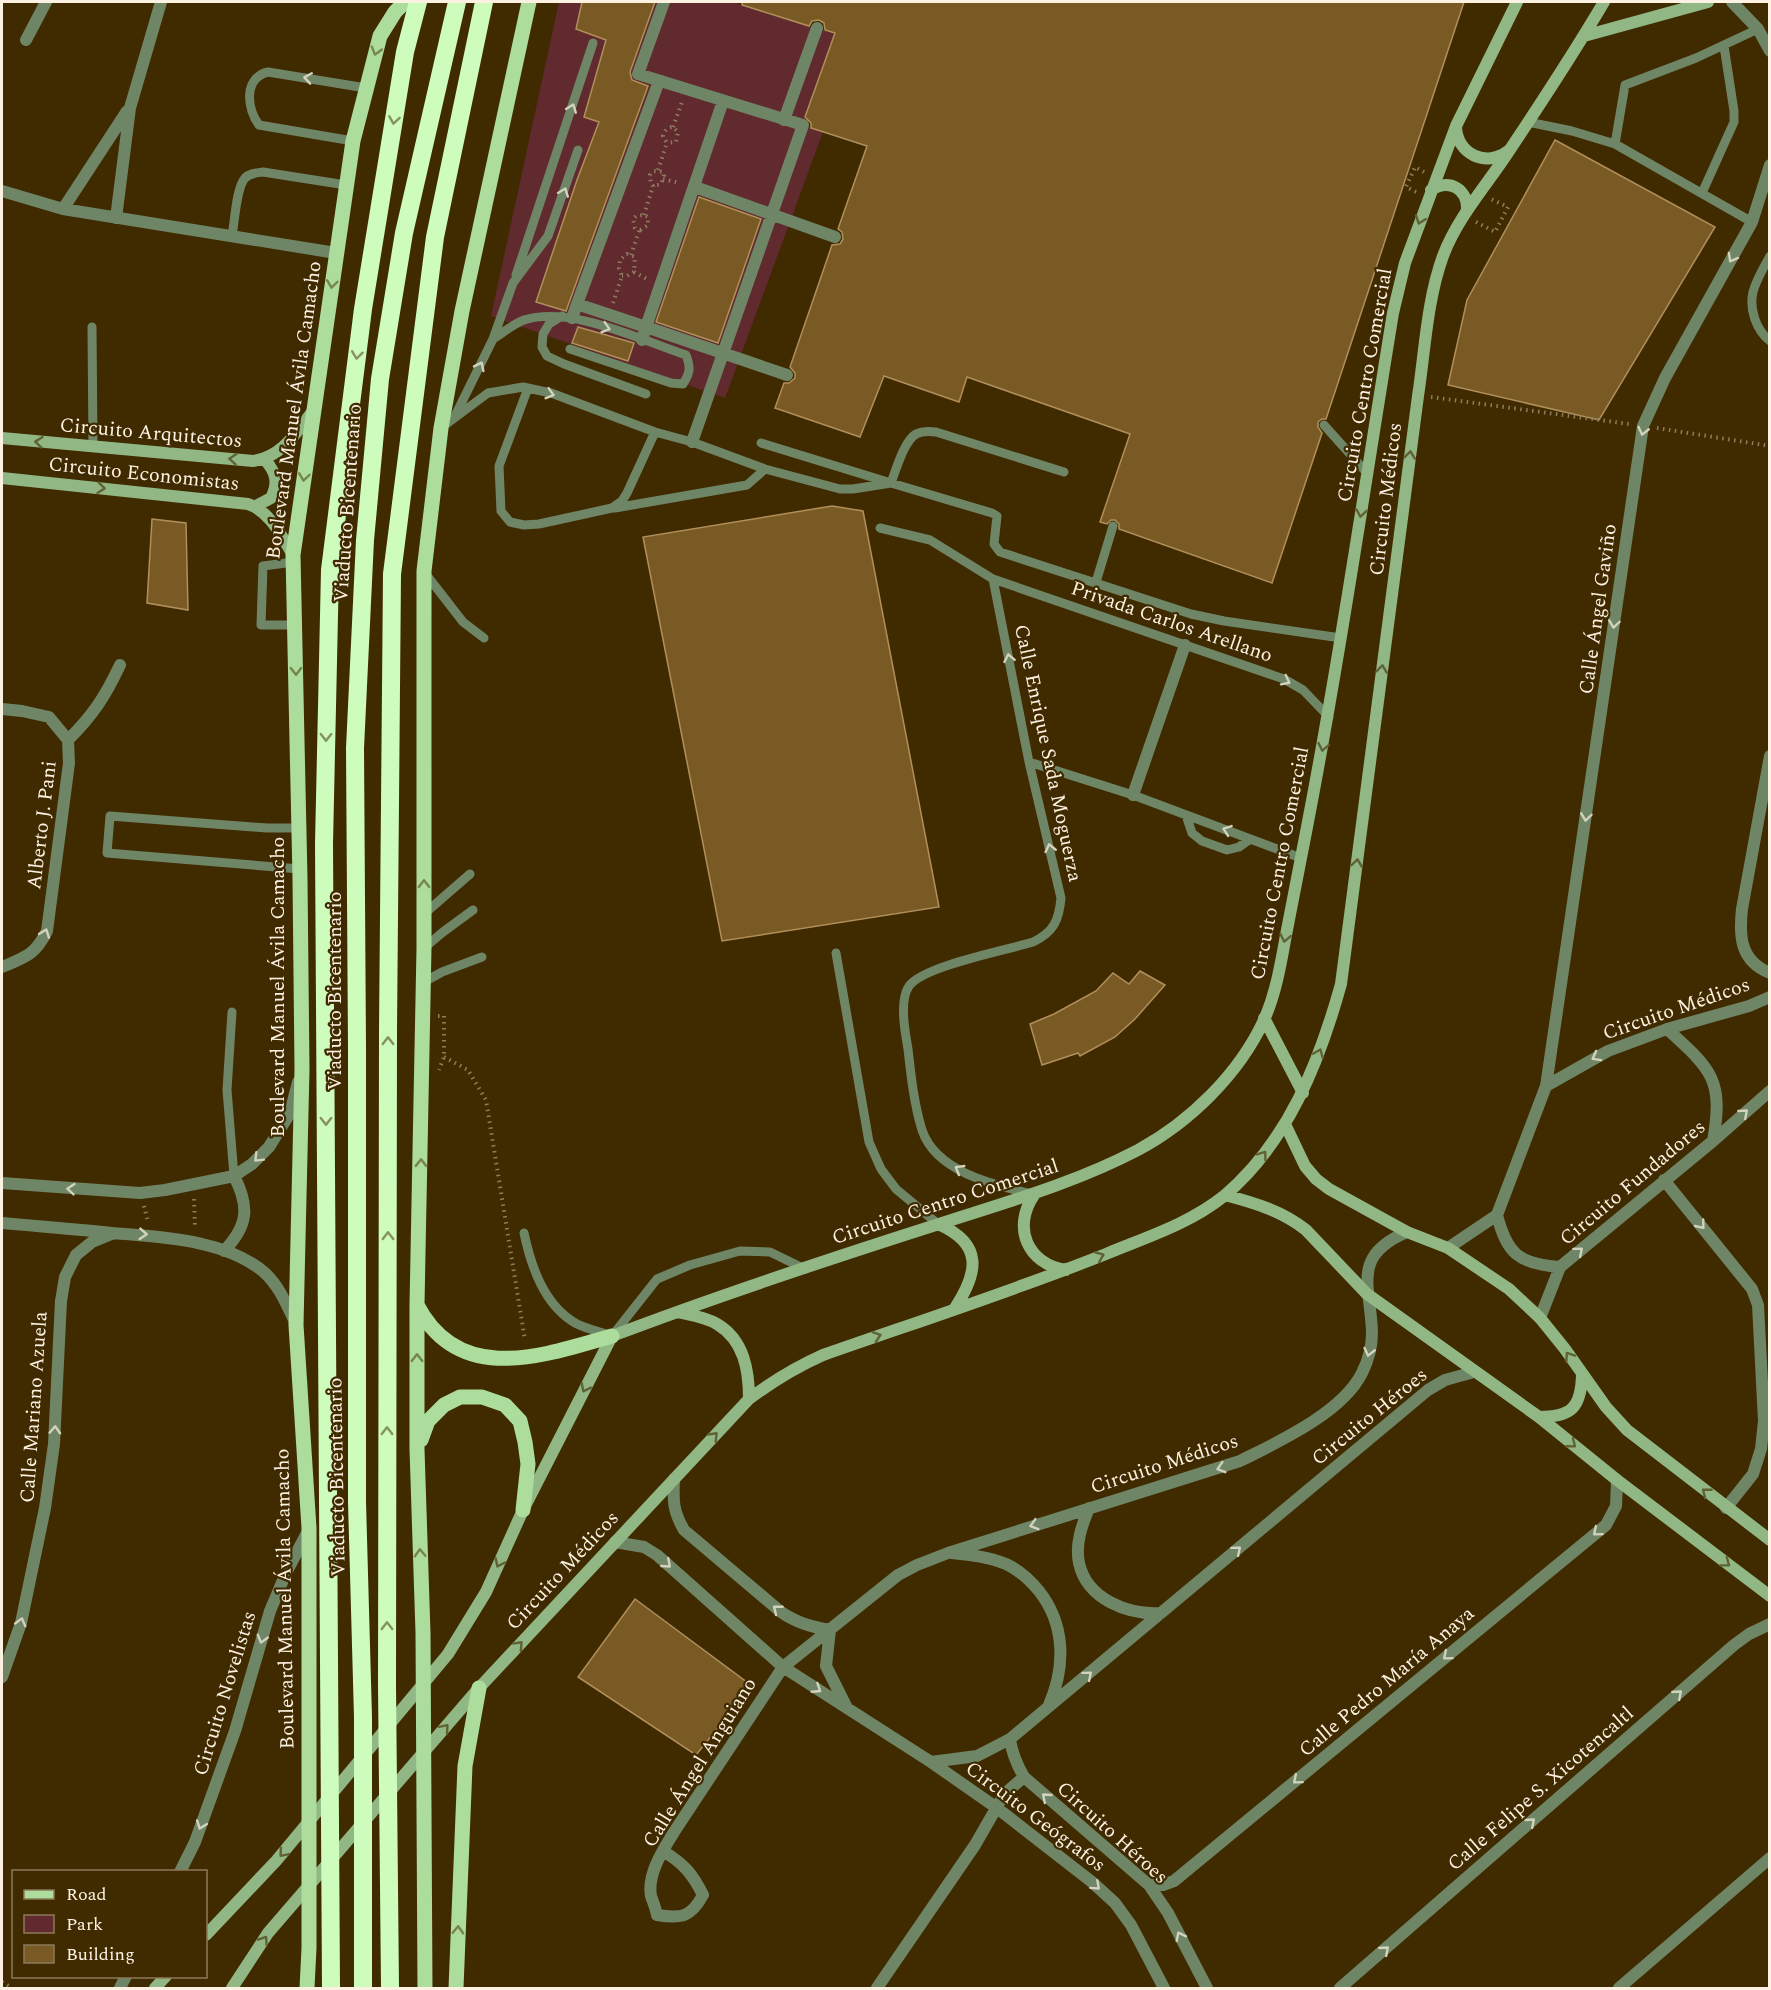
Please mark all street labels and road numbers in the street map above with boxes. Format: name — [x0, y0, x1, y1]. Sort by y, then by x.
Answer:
street label: Boulevard Manuel Ávila Camacho — [258, 259, 330, 561]
street label: Circuito Centro Comercial — [1330, 266, 1400, 505]
street label: Viaducto Bicentenario — [326, 403, 370, 603]
street label: Circuito Arquitectos — [58, 410, 243, 456]
street label: Circuito Médicos — [1362, 421, 1410, 577]
street label: Circuito Economistas — [47, 449, 241, 499]
street label: Calle Ángel Gaviño — [1571, 522, 1625, 696]
street label: Privada Carlos Arellano — [1067, 573, 1276, 671]
street label: Calle Enrique Sada Moguerza — [1006, 622, 1090, 885]
street label: Circuito Centro Comercial — [1243, 744, 1317, 982]
street label: Alberto J. Pani — [19, 759, 65, 891]
street label: Boulevard Manuel Ávila Camacho — [263, 837, 293, 1137]
street label: Viaducto Bicentenario — [320, 891, 350, 1091]
street label: Circuito Médicos — [1599, 970, 1754, 1048]
street label: Circuito Fundadores — [1553, 1113, 1712, 1253]
street label: Circuito Centro Comercial — [828, 1151, 1063, 1253]
street label: Calle Mariano Azuela — [12, 1310, 56, 1504]
street label: Circuito Héroes — [1305, 1361, 1434, 1473]
street label: Viaducto Bicentenario — [320, 1377, 354, 1577]
street label: Circuito Médicos — [1086, 1426, 1242, 1502]
street label: Boulevard Manuel Ávila Camacho — [267, 1448, 303, 1750]
street label: Circuito Médicos — [499, 1504, 626, 1637]
street label: Calle Pedro María Anaya — [1292, 1599, 1481, 1764]
street label: Circuito Novelistas — [186, 1607, 264, 1779]
street label: Calle Ángel Anguiano — [635, 1672, 764, 1853]
street label: Calle Felipe S. Xicotencaltl — [1441, 1699, 1641, 1878]
street label: Circuito Geógrafos — [959, 1754, 1112, 1880]
street label: Circuito Héroes — [1050, 1774, 1175, 1891]

